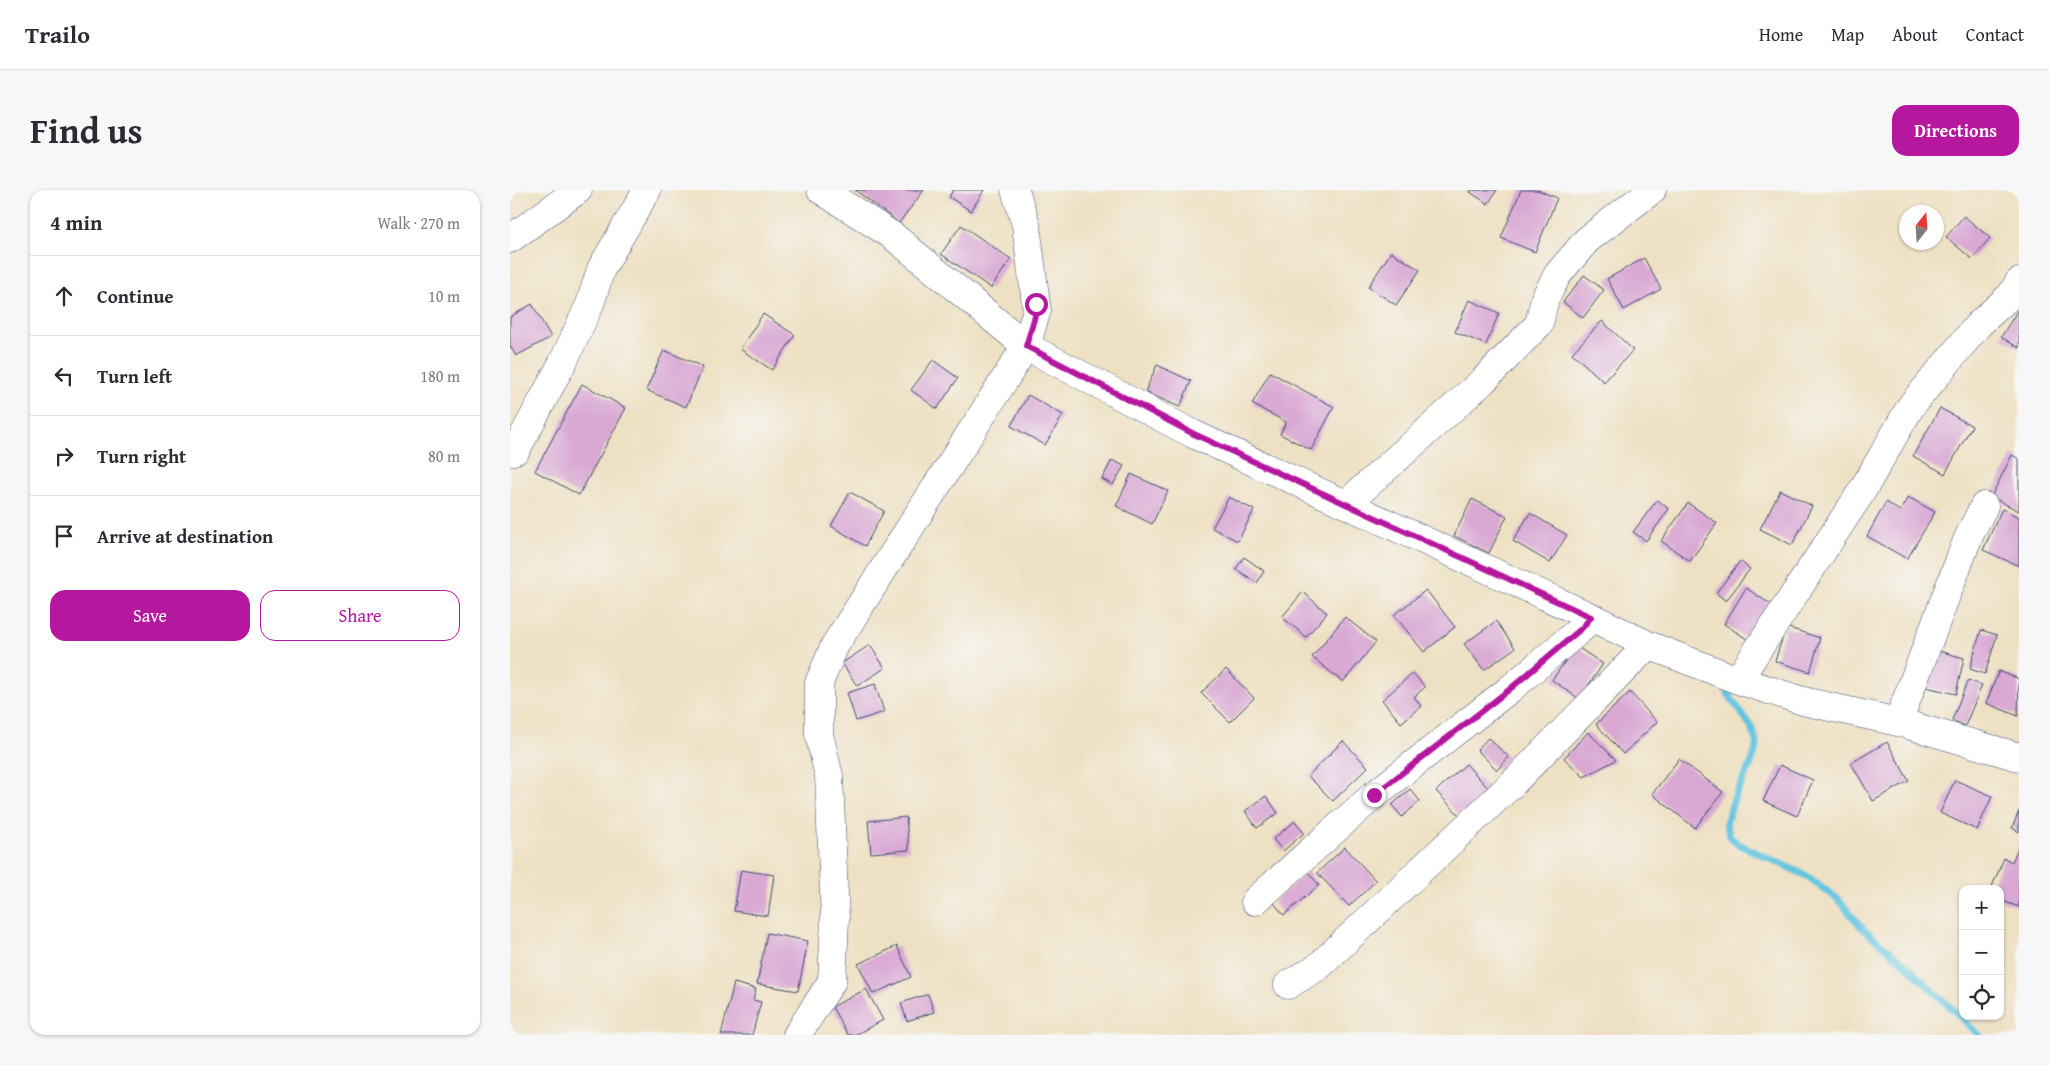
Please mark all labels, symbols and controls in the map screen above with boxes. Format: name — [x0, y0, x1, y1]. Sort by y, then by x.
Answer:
text: Trailo — [25, 17, 90, 52]
text: Home — [1759, 21, 1803, 48]
text: Map — [1831, 21, 1864, 48]
text: About — [1892, 21, 1938, 48]
text: Contact — [1966, 21, 2024, 48]
text: Find us — [30, 105, 143, 156]
button: Directions — [1892, 105, 2019, 156]
north arrow — [1899, 205, 1944, 250]
text: 4 min — [50, 207, 102, 238]
text: Walk · 270 m — [377, 211, 460, 235]
icon: ahead — [50, 282, 78, 310]
text: Continue — [97, 282, 174, 310]
text: 10 m — [428, 284, 460, 308]
route start — [1025, 293, 1048, 316]
icon: left — [50, 362, 78, 390]
text: Turn left — [97, 362, 172, 390]
text: 180 m — [420, 364, 460, 388]
icon: right — [50, 442, 78, 470]
text: Turn right — [97, 442, 186, 470]
text: 80 m — [428, 444, 460, 468]
icon: arrive — [50, 522, 78, 550]
text: Arrive at destination — [97, 522, 273, 550]
button: Save — [50, 590, 250, 641]
button: Share — [260, 590, 460, 641]
route end — [1363, 784, 1386, 807]
map controls — [1959, 885, 2004, 1020]
button: + — [1959, 885, 2004, 930]
button: − — [1959, 930, 2004, 975]
button: locate — [1959, 975, 2004, 1020]

